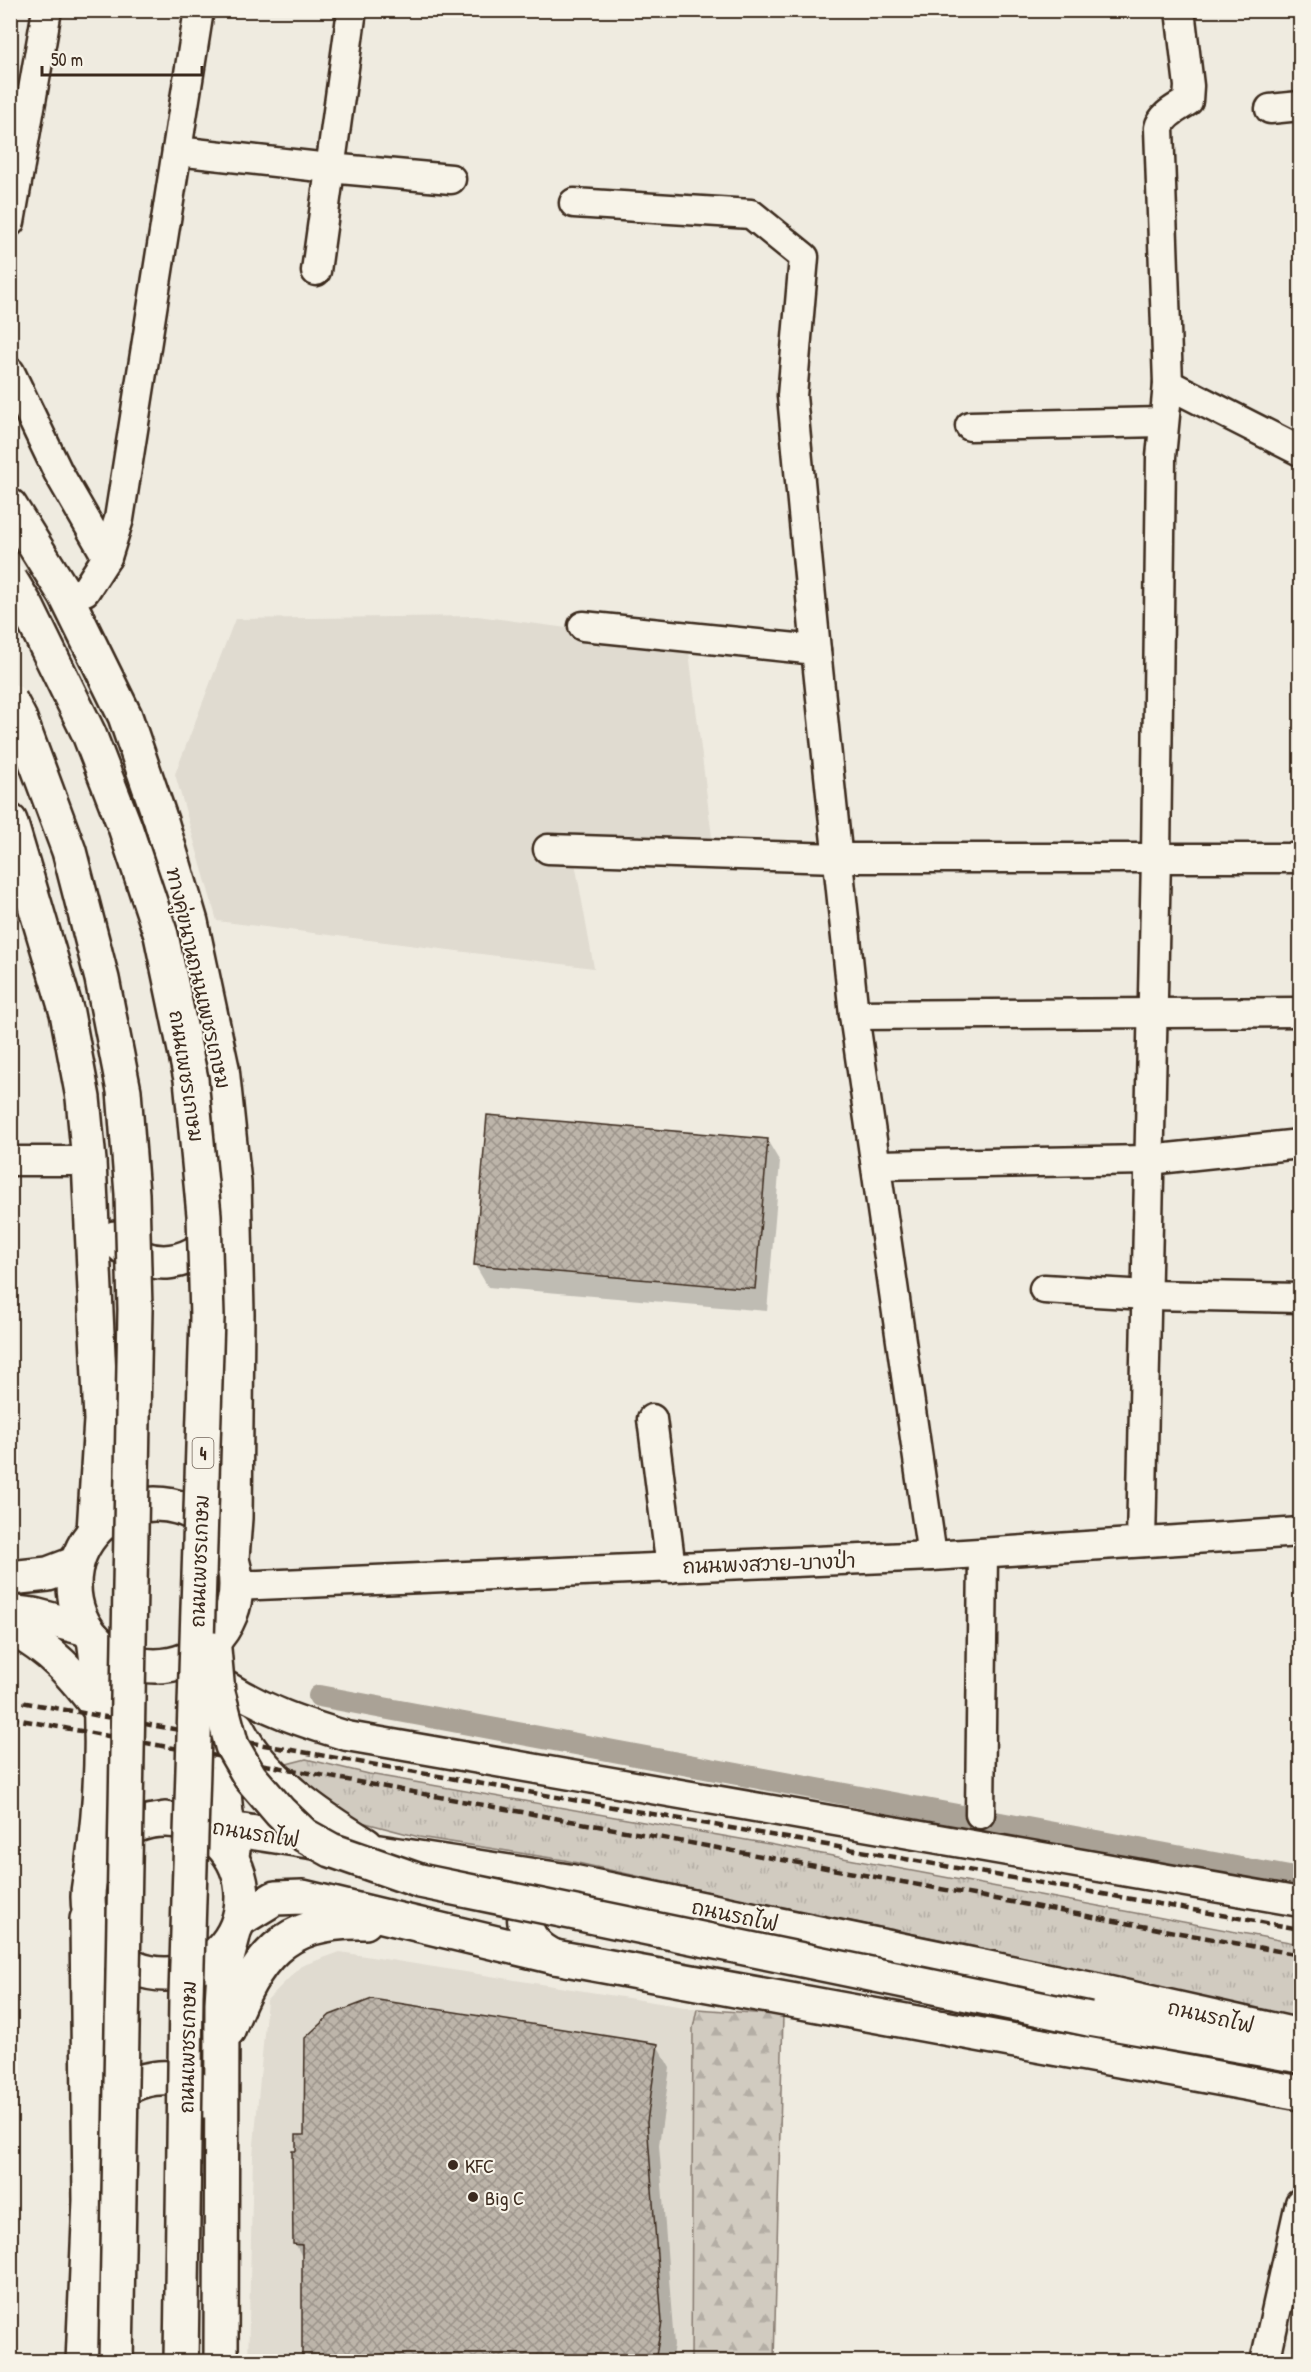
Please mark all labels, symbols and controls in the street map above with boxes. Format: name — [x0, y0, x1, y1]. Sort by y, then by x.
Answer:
scale bar — [42, 39, 202, 77]
text: 50 m — [51, 47, 83, 72]
street label: ทางคู่ขนานถนนเพชรเกษม — [162, 865, 236, 1091]
street label: ถนนเพชรเกษม — [165, 1008, 209, 1144]
road number: 4 — [192, 1438, 214, 1468]
street label: ถนนเพชรเกษม — [183, 1494, 215, 1628]
street label: ถนนพงสวาย-บางป่า — [682, 1546, 856, 1580]
street label: ถนนรถไฟ — [211, 1813, 301, 1853]
street label: ถนนรถไฟ — [689, 1893, 781, 1937]
street label: ถนนเพชรเกษม — [172, 1980, 202, 2114]
street label: ถนนรถไฟ — [1165, 1993, 1257, 2039]
place label: KFC — [465, 2152, 494, 2179]
marker: KFC — [446, 2158, 460, 2172]
place label: Big C — [485, 2184, 524, 2211]
marker: Big C — [466, 2190, 480, 2204]

